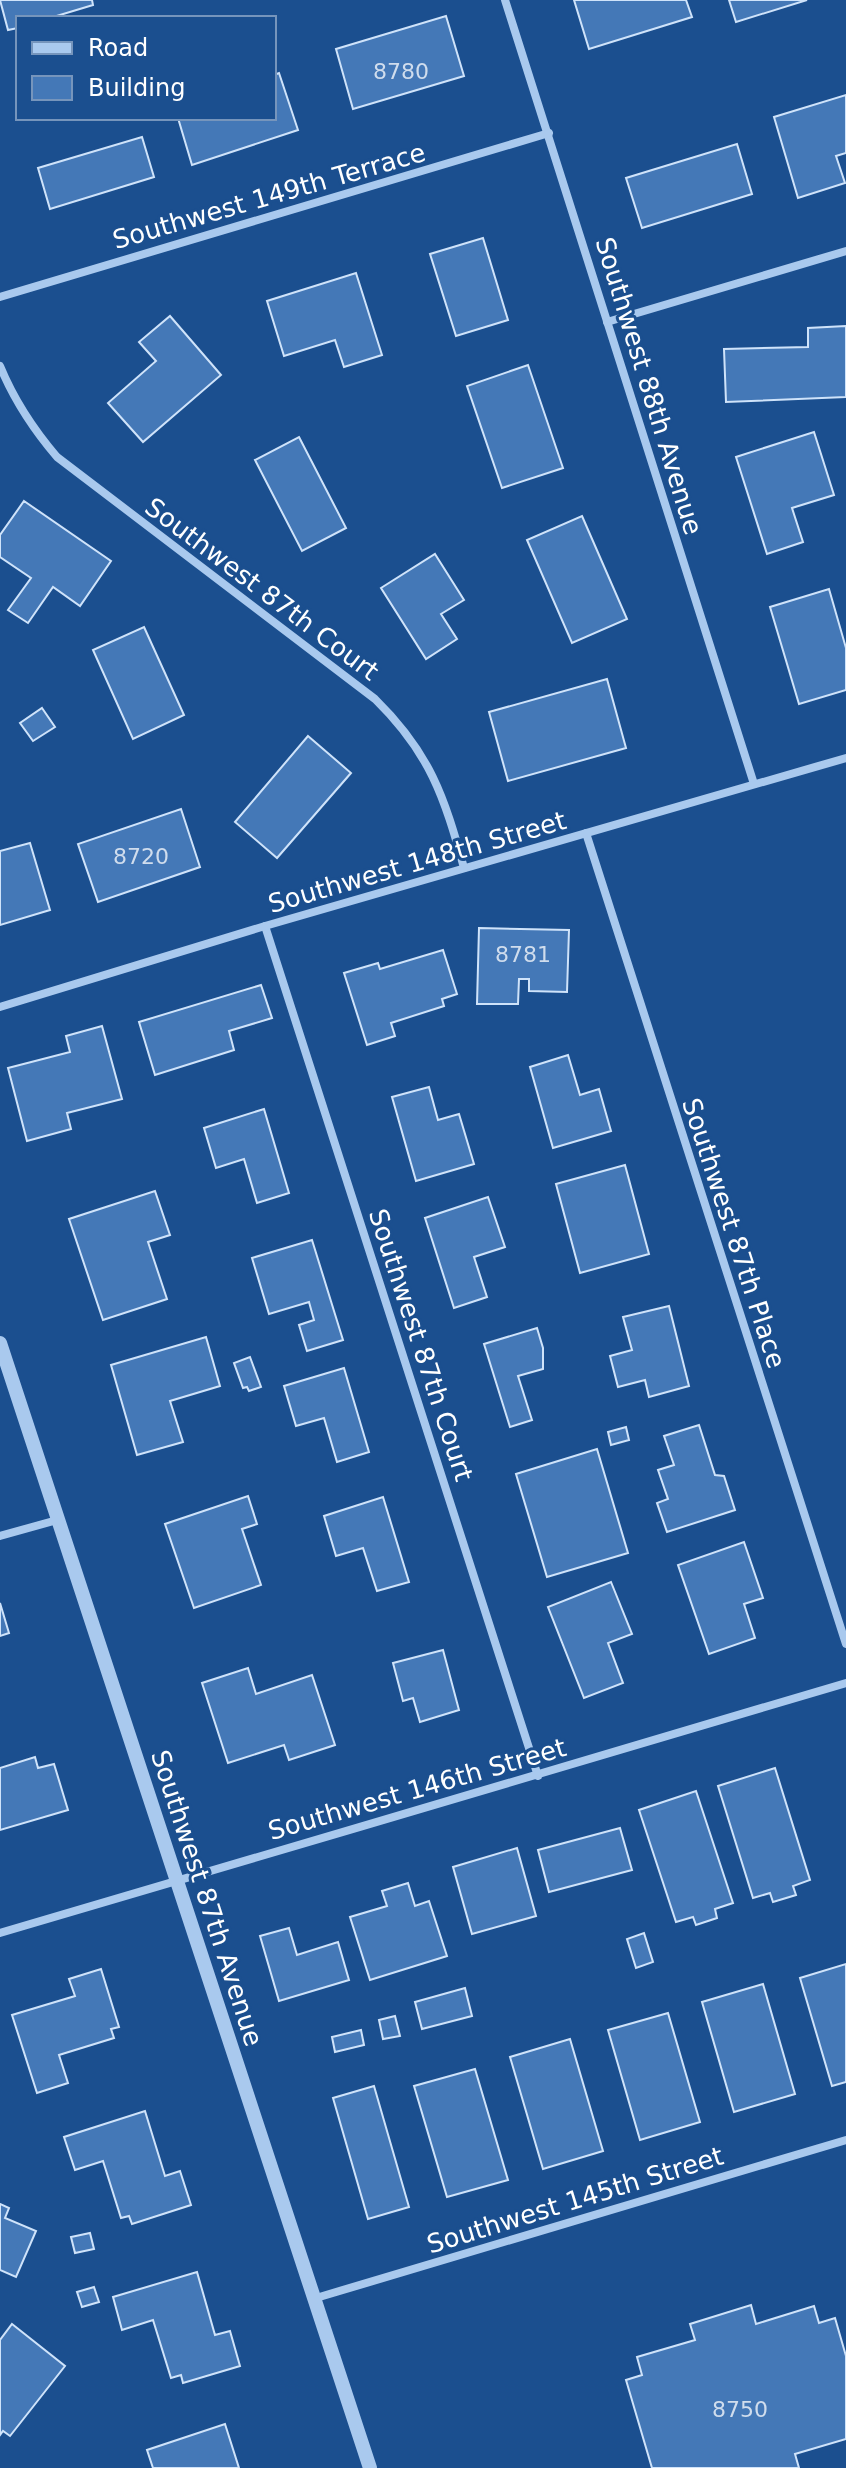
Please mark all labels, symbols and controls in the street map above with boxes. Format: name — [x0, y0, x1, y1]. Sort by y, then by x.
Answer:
legend — [16, 16, 276, 120]
text: Road — [88, 34, 148, 62]
house number: 8780 — [373, 59, 429, 84]
text: Building — [88, 74, 185, 102]
street label: Southwest 149th Terrace — [109, 137, 429, 255]
street label: Southwest 88th Avenue — [589, 234, 709, 538]
street label: Southwest 87th Court — [139, 491, 385, 687]
street label: Southwest 148th Street — [265, 805, 569, 919]
house number: 8720 — [113, 844, 169, 869]
house number: 8781 — [495, 942, 551, 967]
street label: Southwest 87th Place — [676, 1094, 792, 1372]
street label: Southwest 87th Court — [363, 1205, 479, 1485]
street label: Southwest 146th Street — [265, 1732, 569, 1846]
street label: Southwest 87th Avenue — [145, 1746, 269, 2050]
street label: Southwest 145th Street — [423, 2141, 727, 2259]
house number: 8750 — [712, 2397, 768, 2422]

